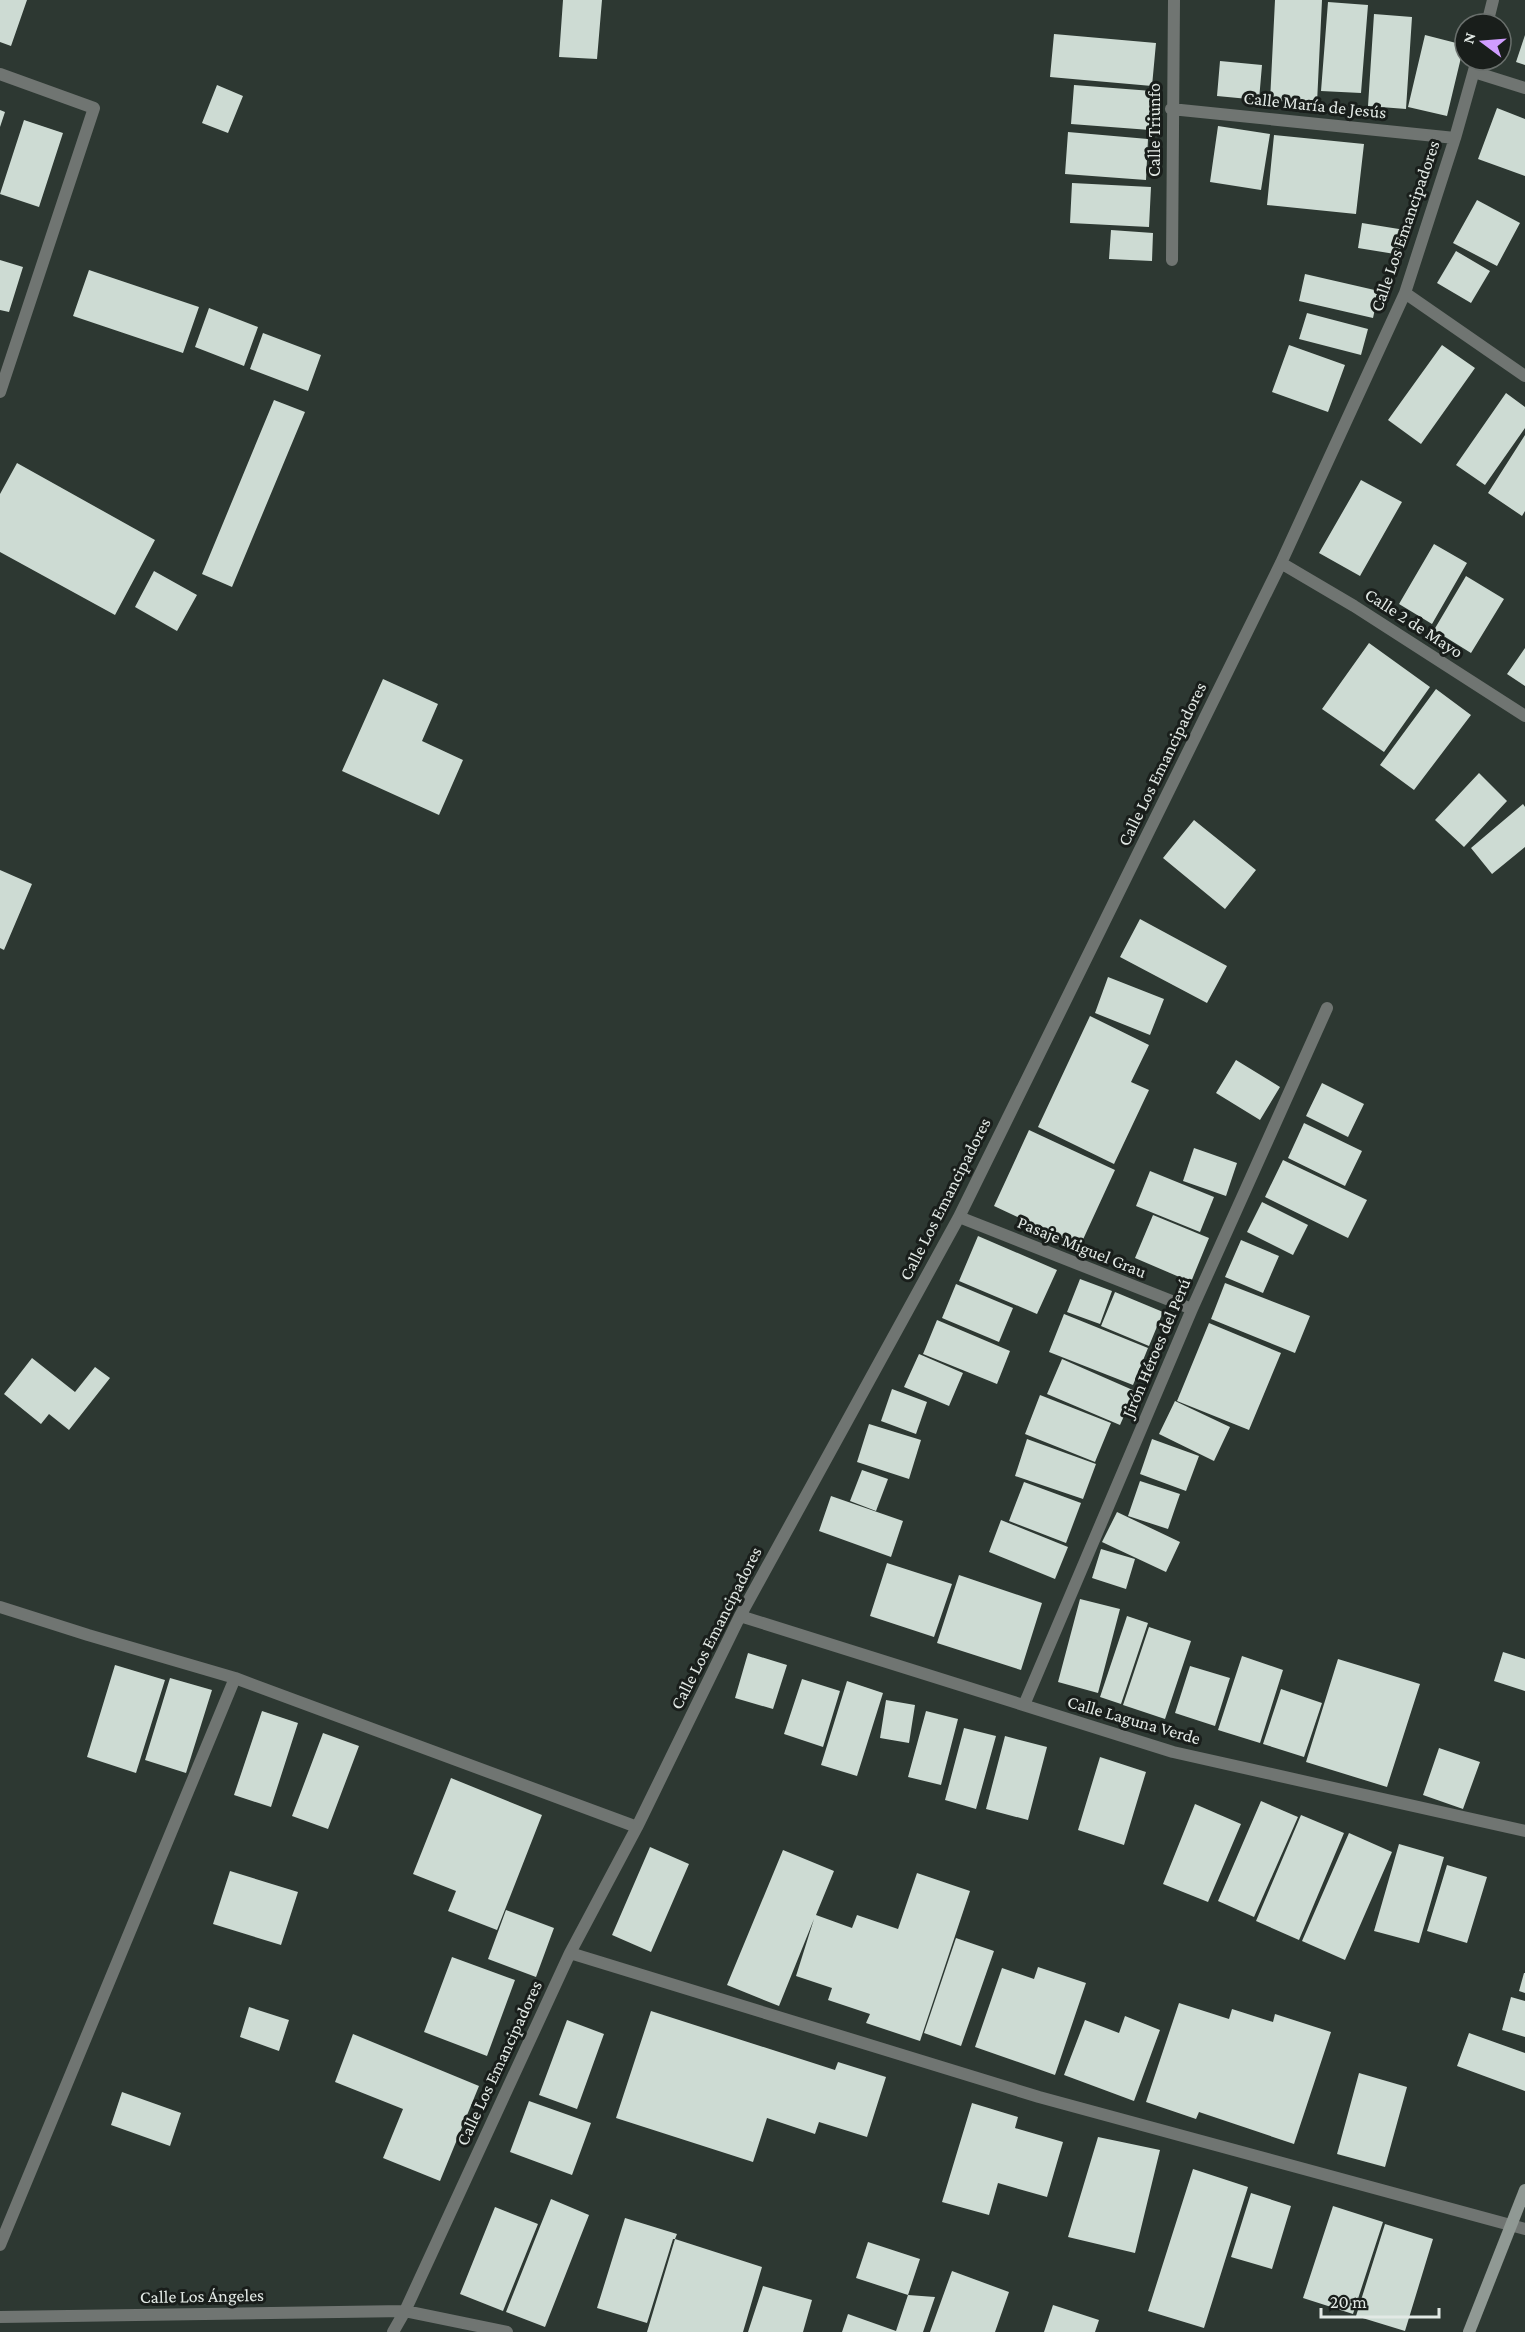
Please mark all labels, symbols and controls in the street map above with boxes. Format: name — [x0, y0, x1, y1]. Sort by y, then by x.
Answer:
north arrow — [1453, 12, 1513, 72]
text: N — [1459, 30, 1479, 46]
street label: Calle Triunfo — [1144, 83, 1164, 177]
street label: Calle María de Jesús — [1243, 88, 1387, 122]
street label: Calle Los Emancipadores — [1366, 138, 1444, 314]
street label: Calle 2 de Mayo — [1361, 584, 1467, 662]
street label: Calle Los Emancipadores — [1114, 679, 1210, 849]
street label: Calle Los Emancipadores — [895, 1114, 995, 1284]
street label: Pasaje Miguel Grau — [1014, 1212, 1150, 1283]
street label: Jirón Héroes del Perú — [1117, 1275, 1195, 1422]
street label: Calle Los Emancipadores — [666, 1543, 766, 1713]
street label: Calle Laguna Verde — [1065, 1691, 1203, 1749]
street label: Calle Los Emancipadores — [452, 1977, 546, 2149]
scale bar — [1321, 2281, 1440, 2319]
street label: Calle Los Ángeles — [140, 2285, 264, 2307]
text: 20 m — [1330, 2292, 1367, 2312]

